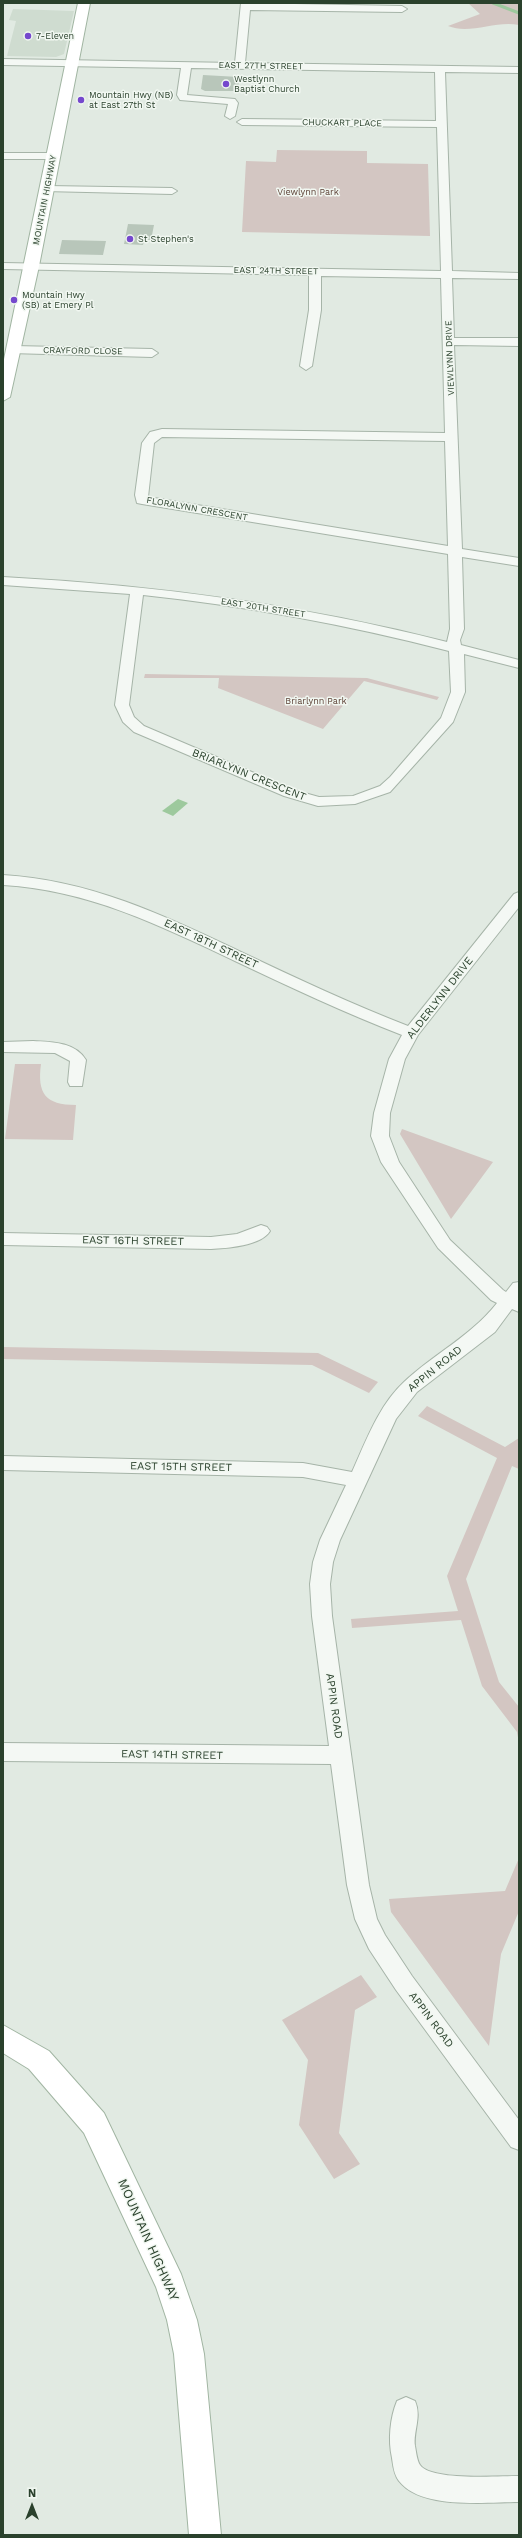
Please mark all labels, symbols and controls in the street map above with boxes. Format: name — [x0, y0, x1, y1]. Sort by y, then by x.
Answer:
marker: 7-Eleven — [23, 31, 33, 41]
place label: 7-Eleven — [36, 31, 74, 41]
street label: EAST 27TH STREET — [219, 60, 303, 72]
place label: Westlynn Baptist Church — [234, 74, 300, 95]
marker: Westlynn Baptist Church — [221, 79, 231, 89]
place label: Mountain Hwy (NB) at East 27th St — [89, 90, 173, 111]
marker: Mountain Hwy (NB) at East 27th St — [76, 95, 86, 105]
street label: CHUCKART PLACE — [302, 117, 382, 129]
street label: MOUNTAIN HIGHWAY — [31, 154, 59, 246]
park label: Viewlynn Park — [277, 187, 339, 197]
marker: St Stephen's — [125, 234, 135, 244]
place label: St Stephen's — [138, 234, 194, 244]
street label: EAST 24TH STREET — [233, 265, 319, 277]
place label: Mountain Hwy (SB) at Emery Pl — [22, 290, 93, 311]
marker: Mountain Hwy (SB) at Emery Pl — [9, 295, 19, 305]
street label: VIEWLYNN DRIVE — [443, 320, 457, 396]
street label: CRAYFORD CLOSE — [43, 345, 123, 357]
street label: FLORALYNN CRESCENT — [146, 495, 248, 523]
street label: EAST 20TH STREET — [220, 596, 306, 620]
park label: Briarlynn Park — [285, 696, 347, 706]
street label: BRIARLYNN CRESCENT — [190, 746, 308, 804]
street label: EAST 18TH STREET — [162, 916, 260, 972]
street label: ALDERLYNN DRIVE — [404, 955, 476, 1041]
street label: EAST 16TH STREET — [82, 1234, 184, 1248]
street label: APPIN ROAD — [405, 1343, 465, 1395]
street label: EAST 15TH STREET — [130, 1460, 232, 1474]
street label: APPIN ROAD — [323, 1672, 345, 1740]
street label: EAST 14TH STREET — [121, 1748, 223, 1762]
street label: APPIN ROAD — [406, 1990, 456, 2050]
street label: MOUNTAIN HIGHWAY — [114, 2176, 182, 2304]
north arrow — [12, 2486, 52, 2526]
text: N — [28, 2487, 36, 2500]

